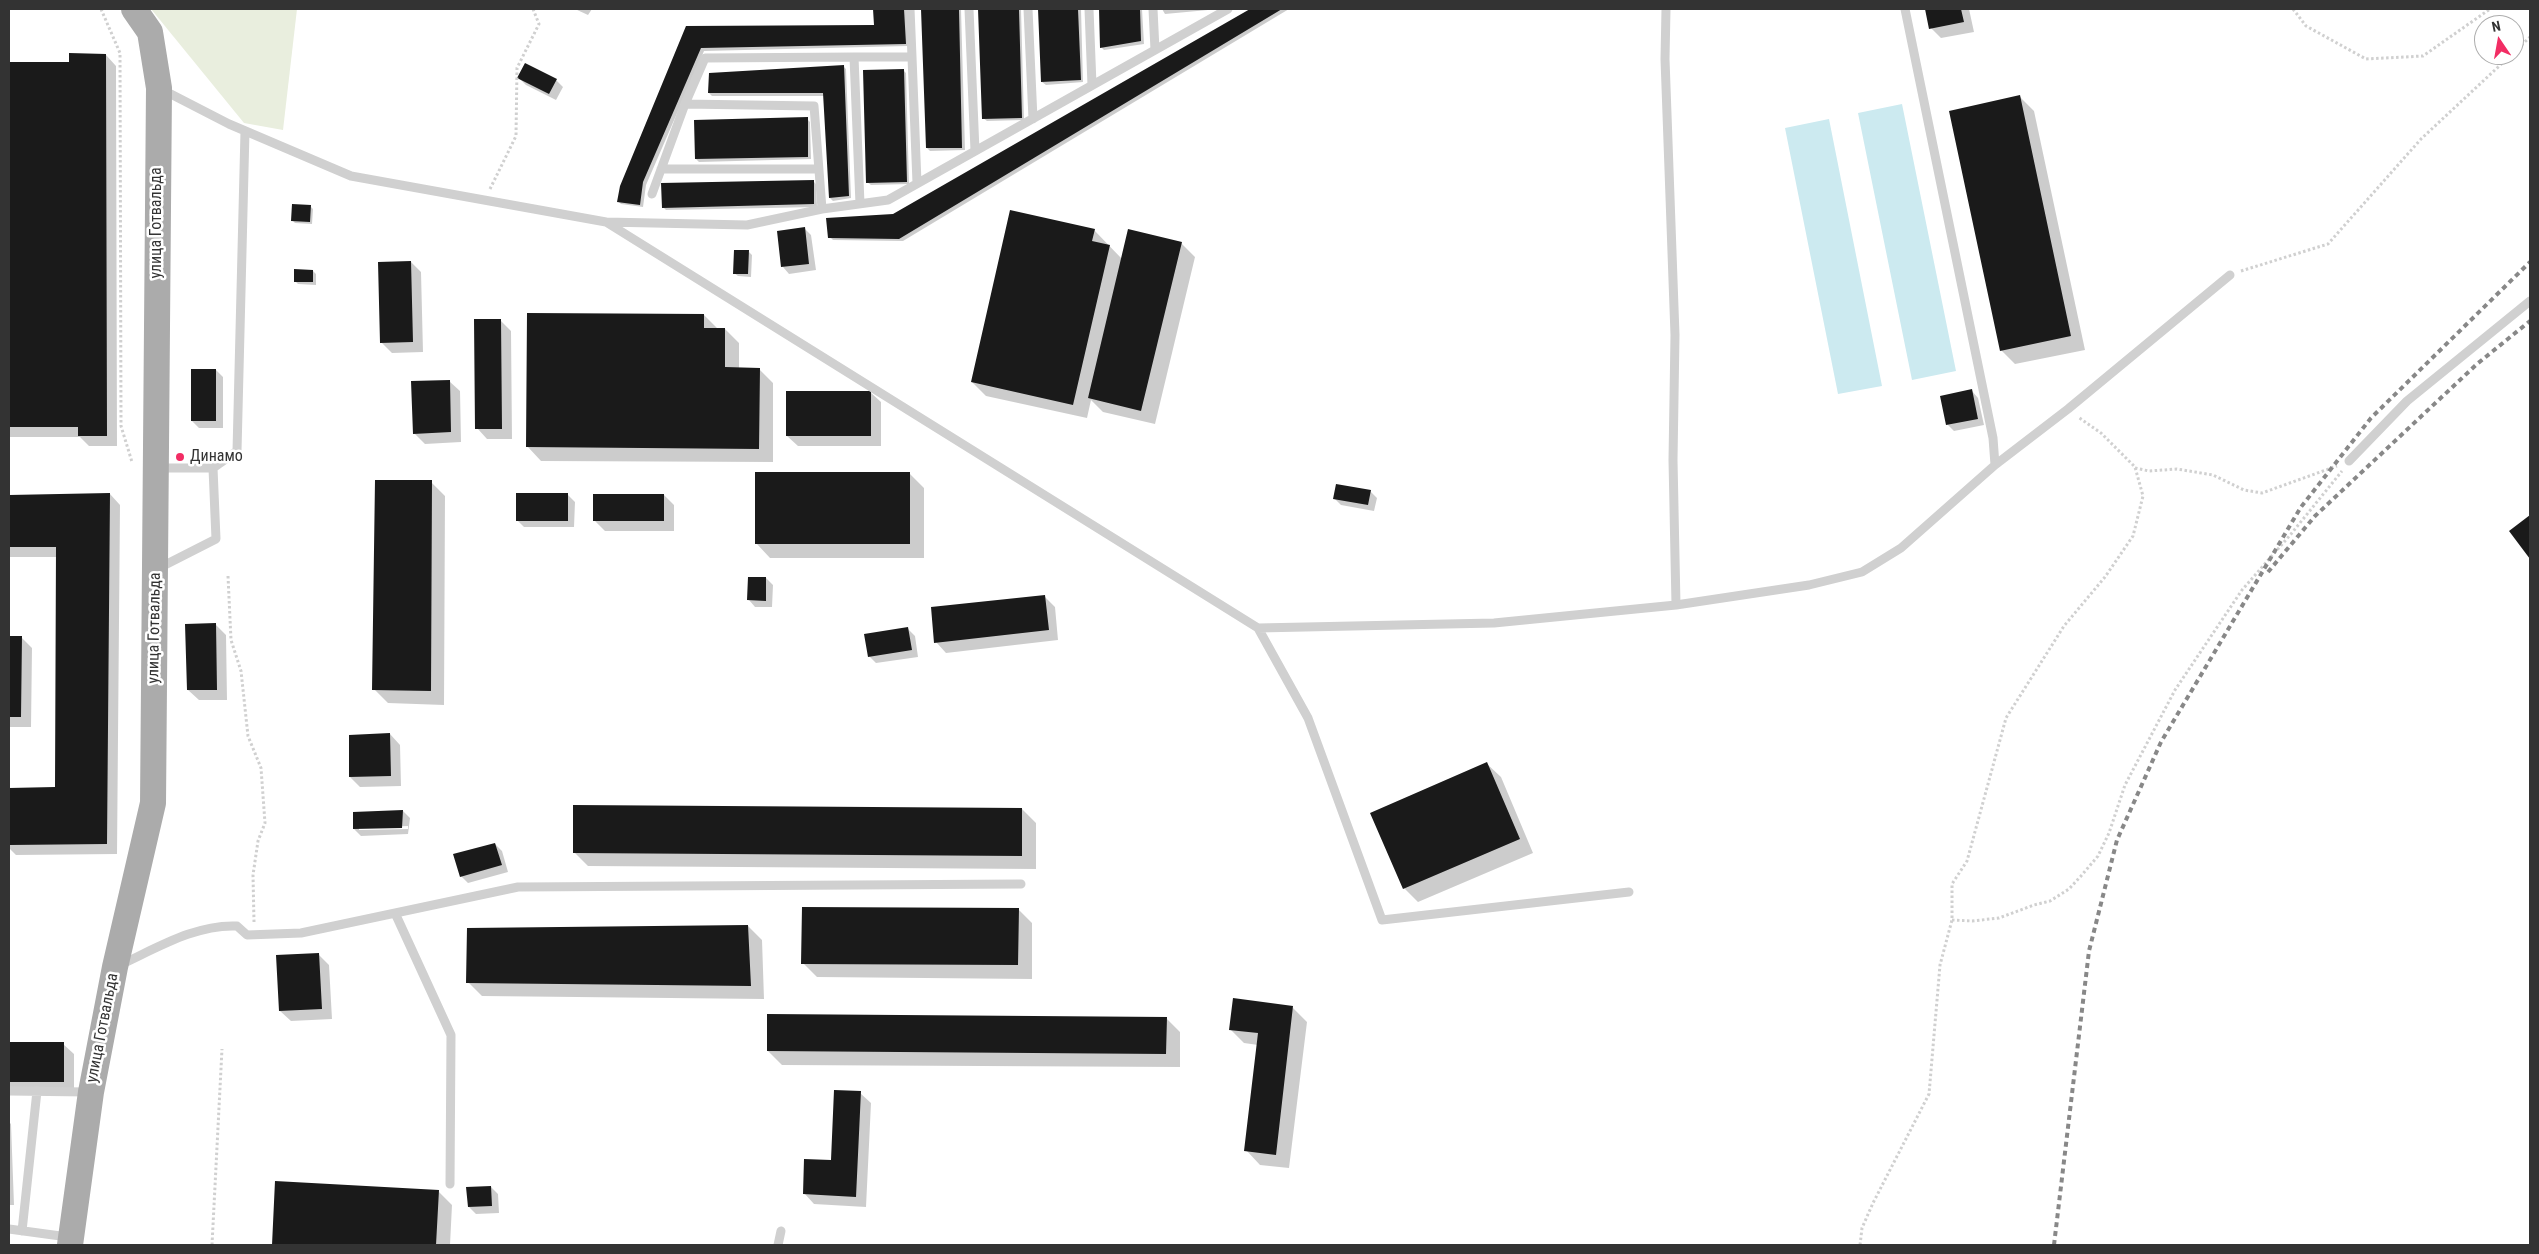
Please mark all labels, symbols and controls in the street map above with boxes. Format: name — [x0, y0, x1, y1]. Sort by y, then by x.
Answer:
north arrow — [2474, 15, 2524, 65]
text: N — [2490, 18, 2502, 35]
street label: улица Готвальда — [147, 167, 167, 279]
place label: Динамо — [190, 447, 243, 467]
marker: Динамо — [174, 451, 186, 463]
street label: улица Готвальда — [144, 572, 166, 684]
street label: улица Готвальда — [83, 972, 123, 1084]

